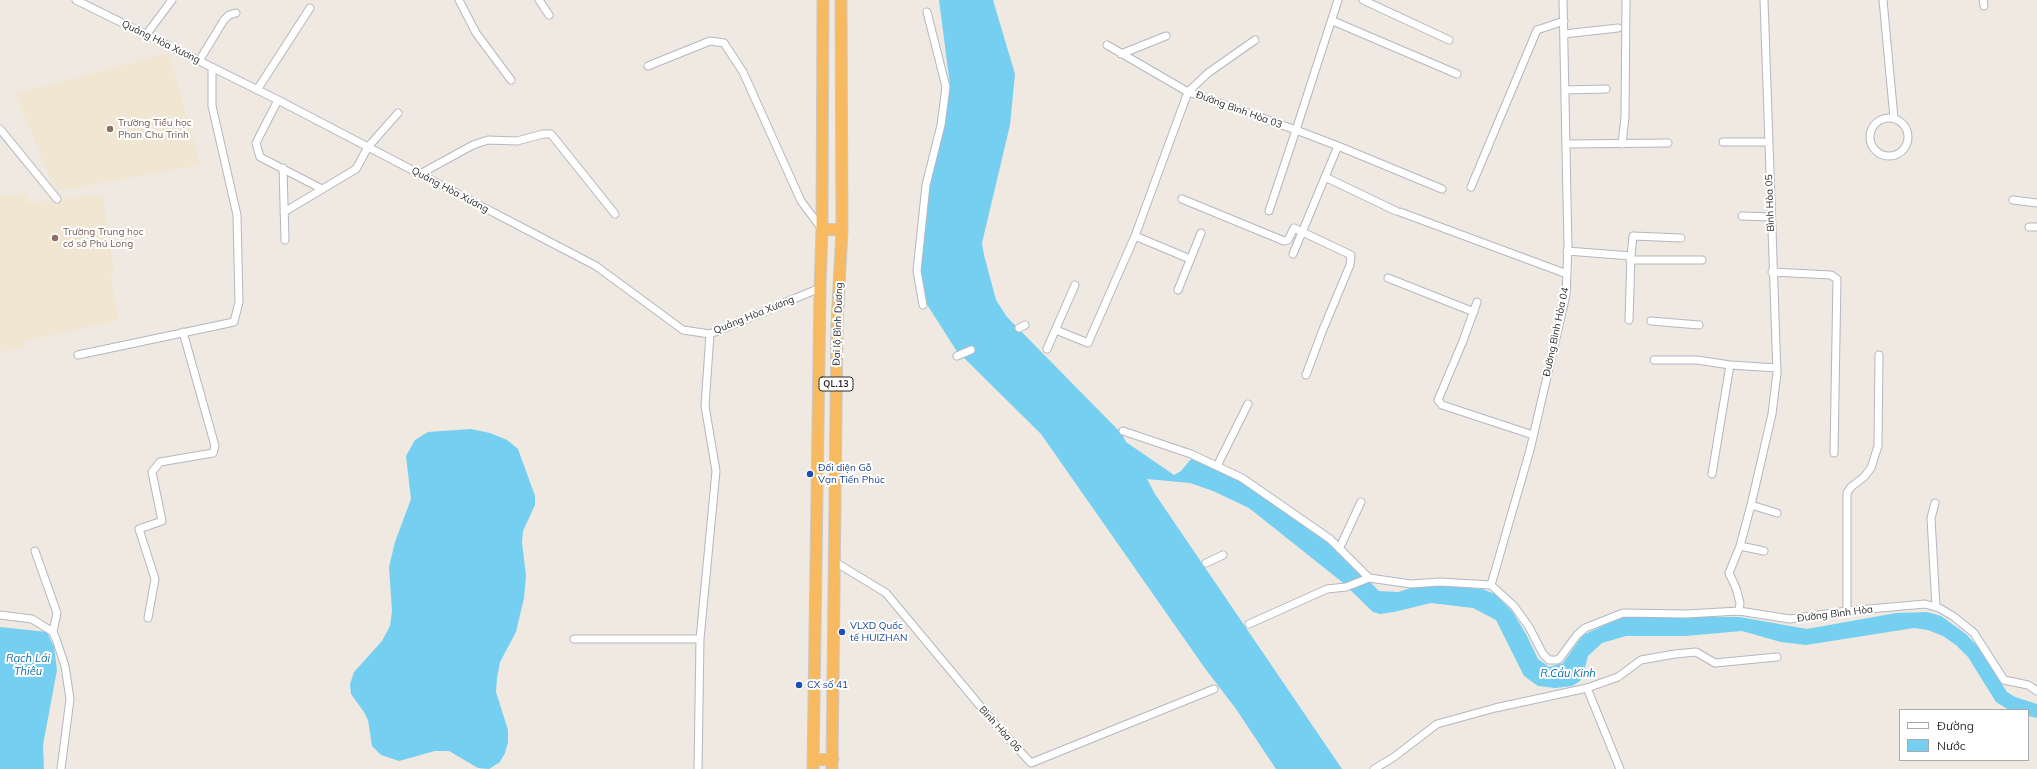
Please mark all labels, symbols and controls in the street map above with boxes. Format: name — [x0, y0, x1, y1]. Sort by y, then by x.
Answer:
street label: Quảng Hòa Xương — [120, 18, 202, 66]
street label: Đường Bình Hòa 03 — [1194, 89, 1284, 131]
place label: Trường Tiểu học Phan Chu Trinh — [118, 117, 192, 140]
marker: Trường Tiểu học Phan Chu Trinh — [105, 124, 115, 134]
street label: Quảng Hòa Xương — [409, 165, 491, 215]
street label: Bình Hòa 05 — [1763, 174, 1777, 232]
place label: Trường Trung học cơ sở Phú Long — [63, 226, 144, 250]
marker: Trường Trung học cơ sở Phú Long — [50, 233, 60, 243]
street label: Đại lộ Bình Dương — [831, 282, 845, 366]
street label: Đường Bình Hòa 04 — [1541, 286, 1571, 378]
street label: Quảng Hòa Xương — [712, 293, 796, 337]
road number: QL.13 — [819, 377, 853, 391]
place label: Đối diện Gỗ Vạn Tiến Phúc — [818, 462, 885, 486]
marker: Đối diện Gỗ Vạn Tiến Phúc — [805, 469, 815, 479]
street label: Đường Bình Hòa — [1796, 603, 1874, 625]
place label: VLXD Quốc tế HUIZHAN — [850, 620, 907, 644]
marker: VLXD Quốc tế HUIZHAN — [837, 627, 847, 637]
water label: Rạch Lái Thiêu — [6, 652, 50, 678]
water label: R.Cầu Kinh — [1540, 667, 1596, 681]
place label: CX số 41 — [807, 679, 848, 691]
marker: CX số 41 — [794, 680, 804, 690]
street label: Bình Hòa 06 — [976, 704, 1024, 754]
legend — [1899, 709, 2029, 761]
text: Đường — [1937, 718, 1974, 733]
text: Nước — [1937, 738, 1966, 753]

